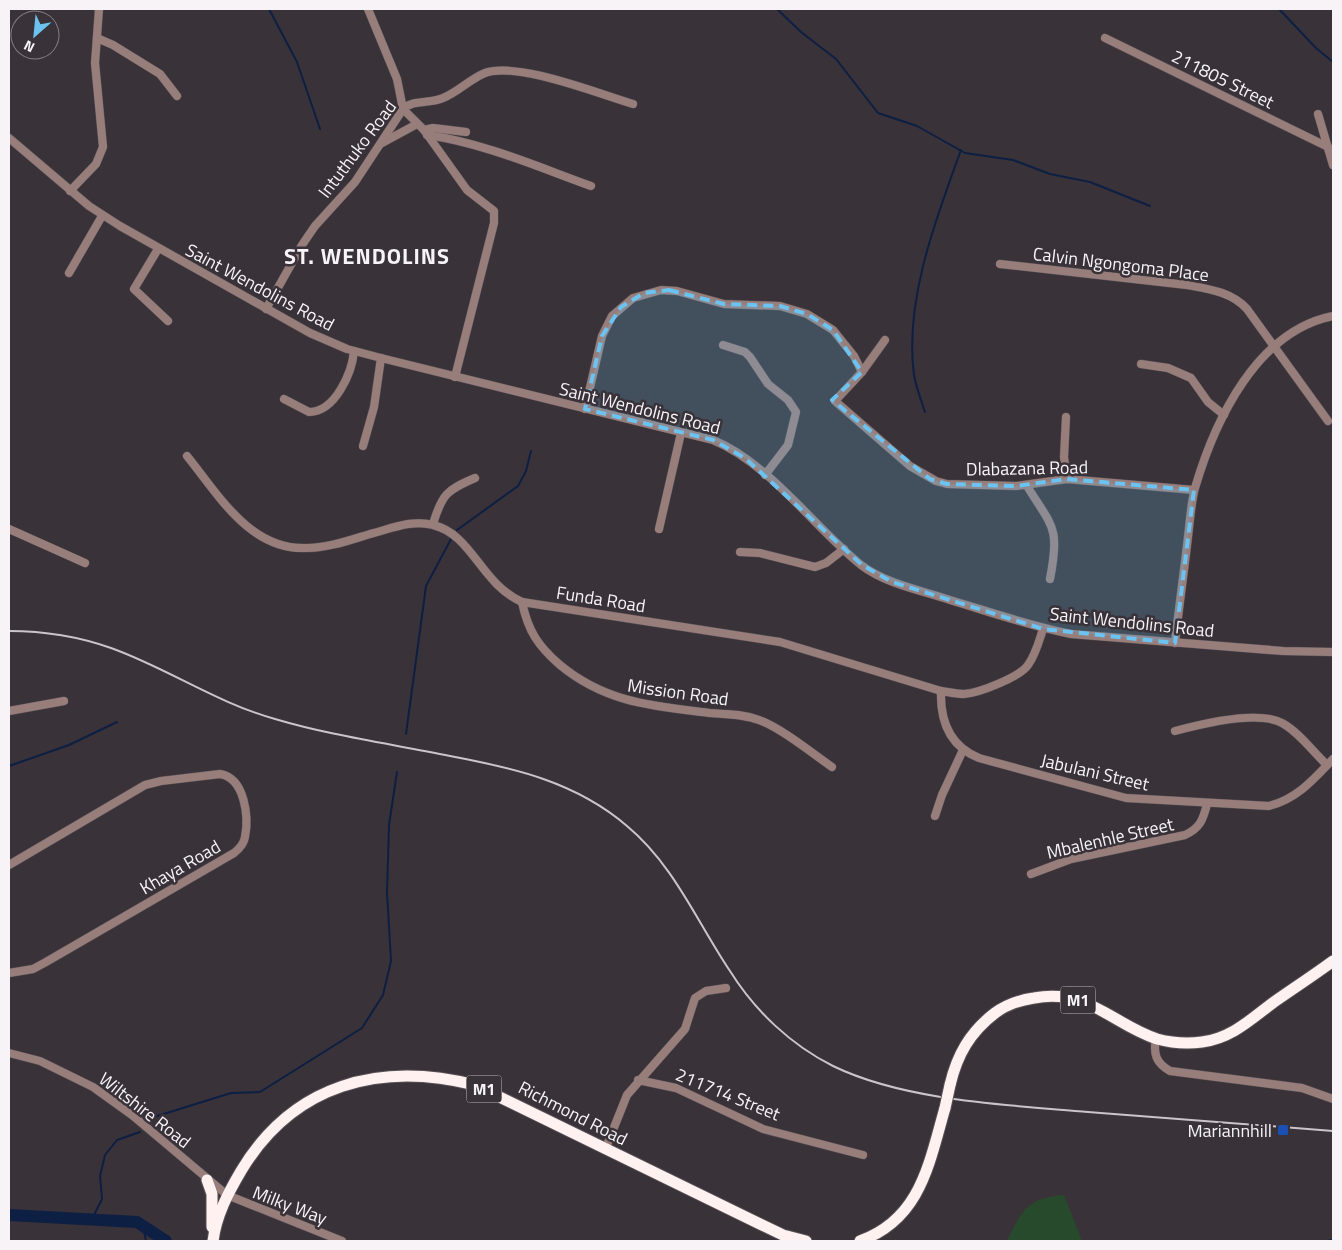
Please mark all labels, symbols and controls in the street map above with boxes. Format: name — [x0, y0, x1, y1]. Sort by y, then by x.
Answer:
north arrow — [10, 10, 60, 60]
text: N — [20, 35, 38, 59]
street label: 211805 Street — [1167, 43, 1279, 116]
street label: Intuthuko Road — [311, 94, 403, 204]
street label: Saint Wendolins Road — [181, 236, 339, 338]
district label: ST. WENDOLINS — [284, 239, 450, 273]
street label: Calvin Ngongoma Place — [1031, 240, 1211, 288]
street label: Saint Wendolins Road — [557, 375, 723, 441]
street label: Dlabazana Road — [966, 453, 1088, 483]
street label: Funda Road — [555, 579, 647, 619]
street label: Saint Wendolins Road — [1049, 600, 1215, 644]
street label: Mission Road — [626, 672, 730, 712]
street label: Jabulani Street — [1038, 746, 1152, 798]
street label: Mbalenhle Street — [1044, 810, 1177, 866]
street label: Khaya Road — [135, 833, 225, 901]
road number: M1 — [1060, 986, 1096, 1014]
street label: 211714 Street — [672, 1061, 785, 1128]
street label: Wiltshire Road — [93, 1065, 197, 1155]
street label: Richmond Road — [514, 1074, 632, 1152]
road number: M1 — [466, 1076, 502, 1102]
place label: Mariannhill — [1187, 1117, 1272, 1144]
marker: Mariannhill — [1276, 1123, 1290, 1137]
street label: Milky Way — [249, 1178, 331, 1232]

